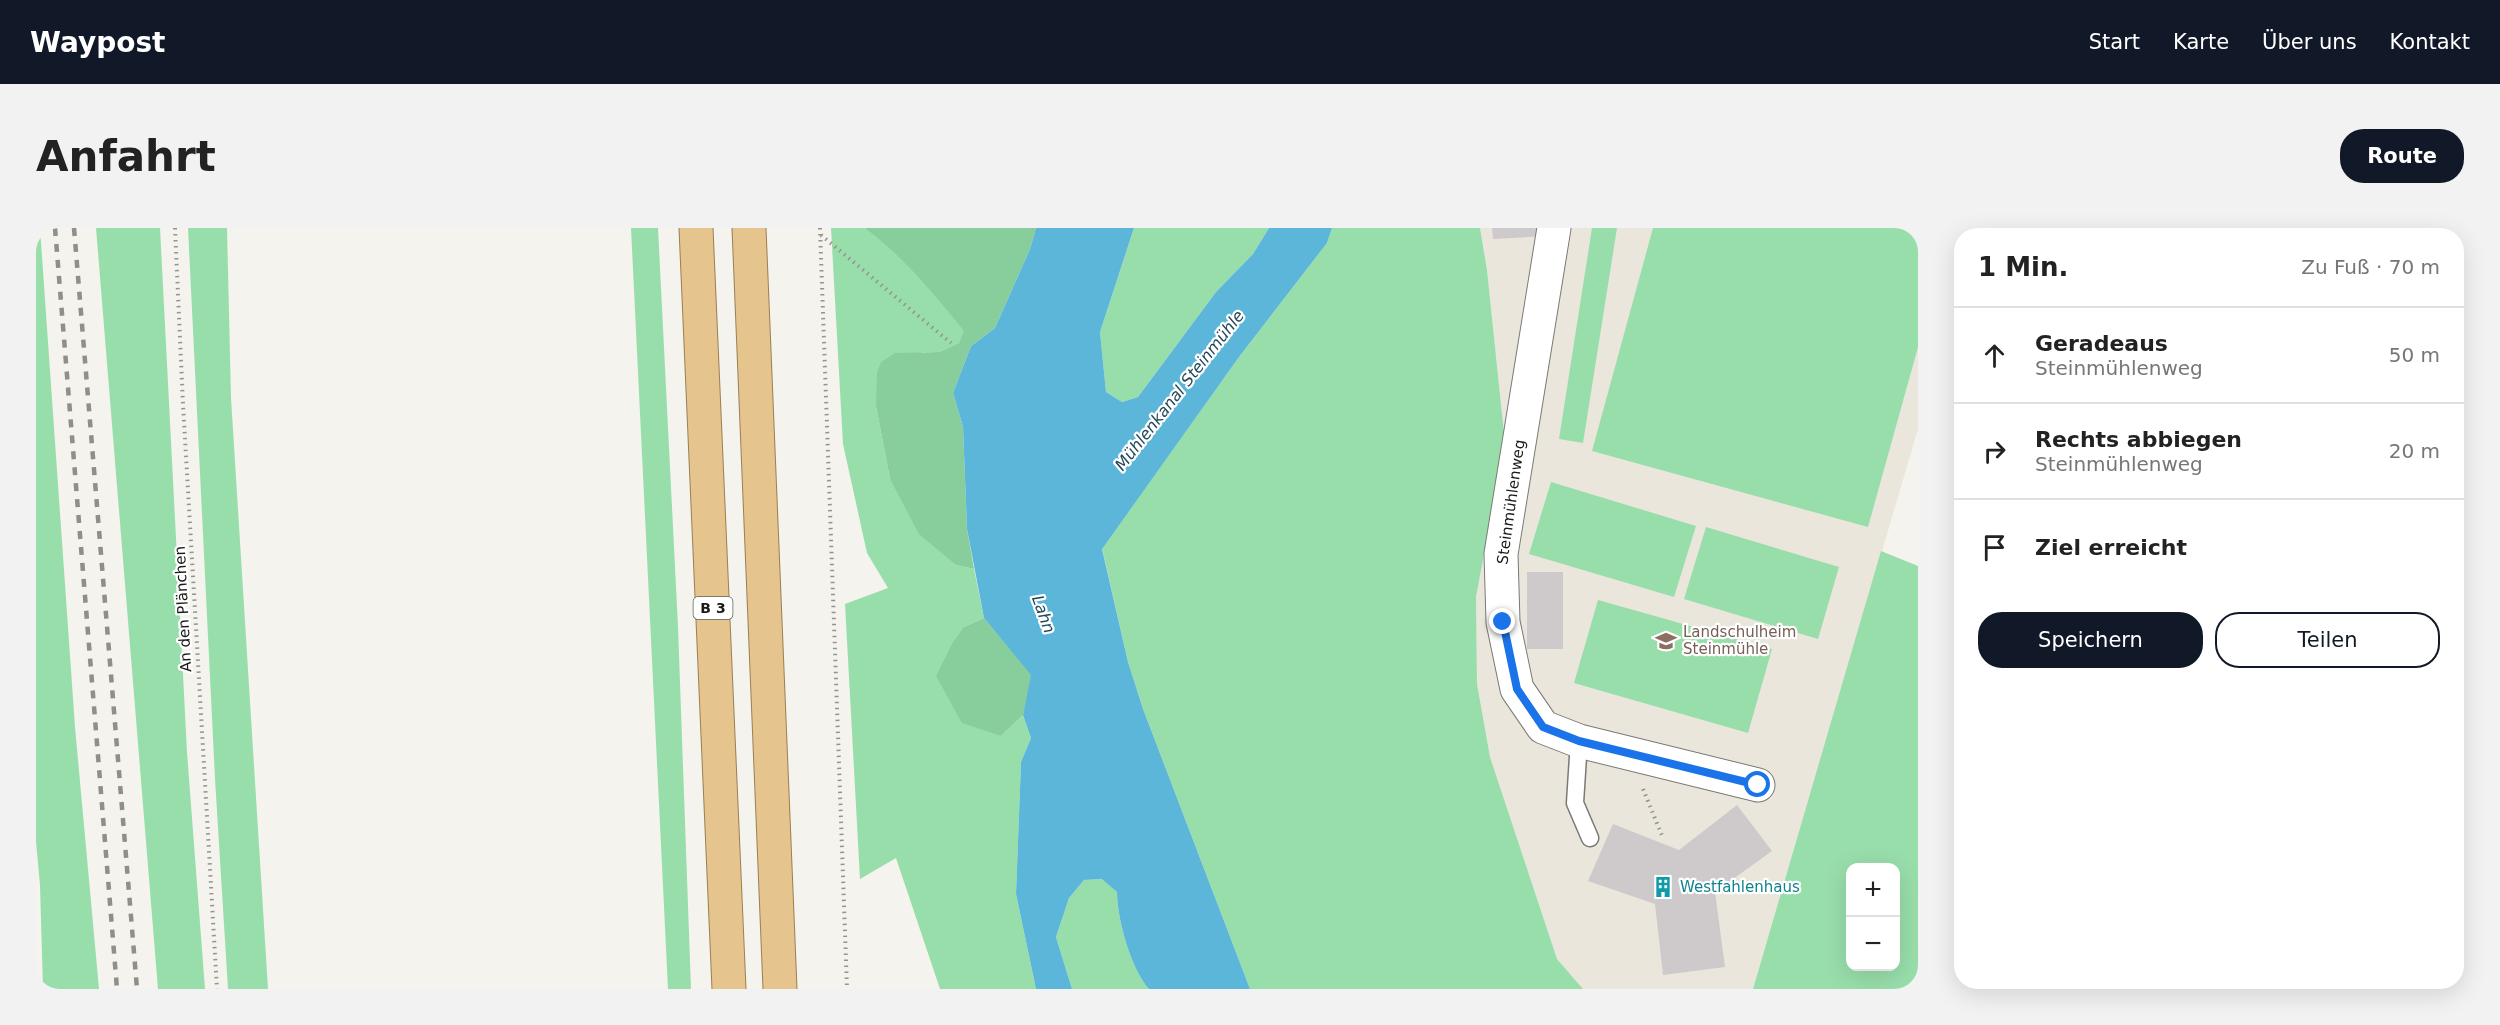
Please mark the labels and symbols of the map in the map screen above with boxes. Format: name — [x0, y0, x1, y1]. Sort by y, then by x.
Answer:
water label: Mühlenkanal Steinmühle — [1111, 306, 1248, 474]
street label: Steinmühlenweg — [1493, 438, 1529, 566]
street label: An den Plänchen — [171, 546, 195, 672]
water label: Lahn — [1028, 593, 1059, 636]
road number: B 3 — [694, 597, 732, 619]
route end — [1489, 608, 1515, 634]
place label: Landschulheim Steinmühle — [1683, 623, 1796, 658]
school or university icon: Landschulheim Steinmühle — [1654, 629, 1678, 653]
route start — [1744, 771, 1770, 797]
building icon: Westfahlenhaus — [1651, 875, 1675, 899]
place label: Westfahlenhaus — [1680, 878, 1800, 896]

